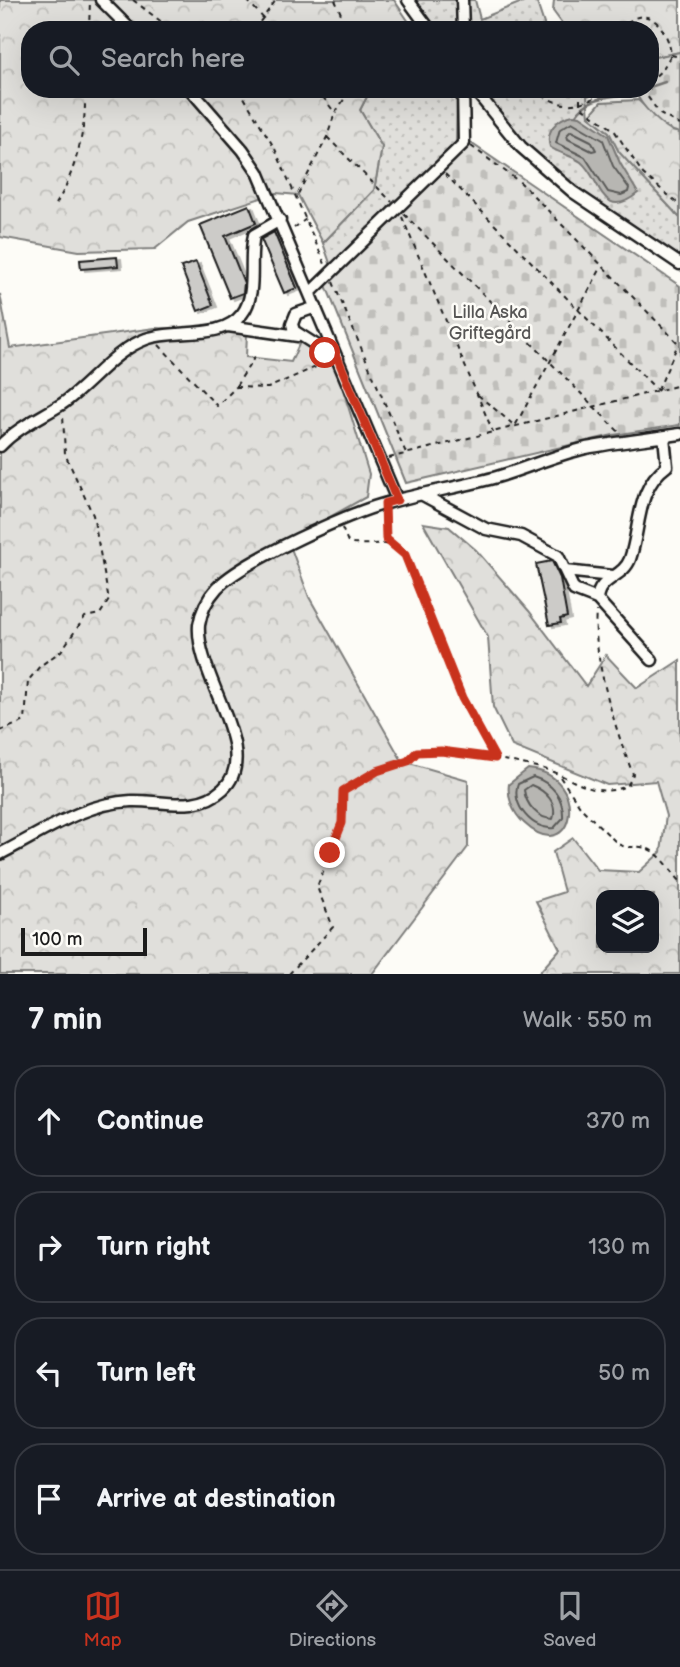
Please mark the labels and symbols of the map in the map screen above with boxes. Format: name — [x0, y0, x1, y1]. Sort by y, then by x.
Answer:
park label: Lilla Aska Griftegård — [449, 302, 531, 344]
route start — [309, 337, 340, 368]
route end — [314, 837, 345, 868]
scale bar — [21, 925, 147, 957]

